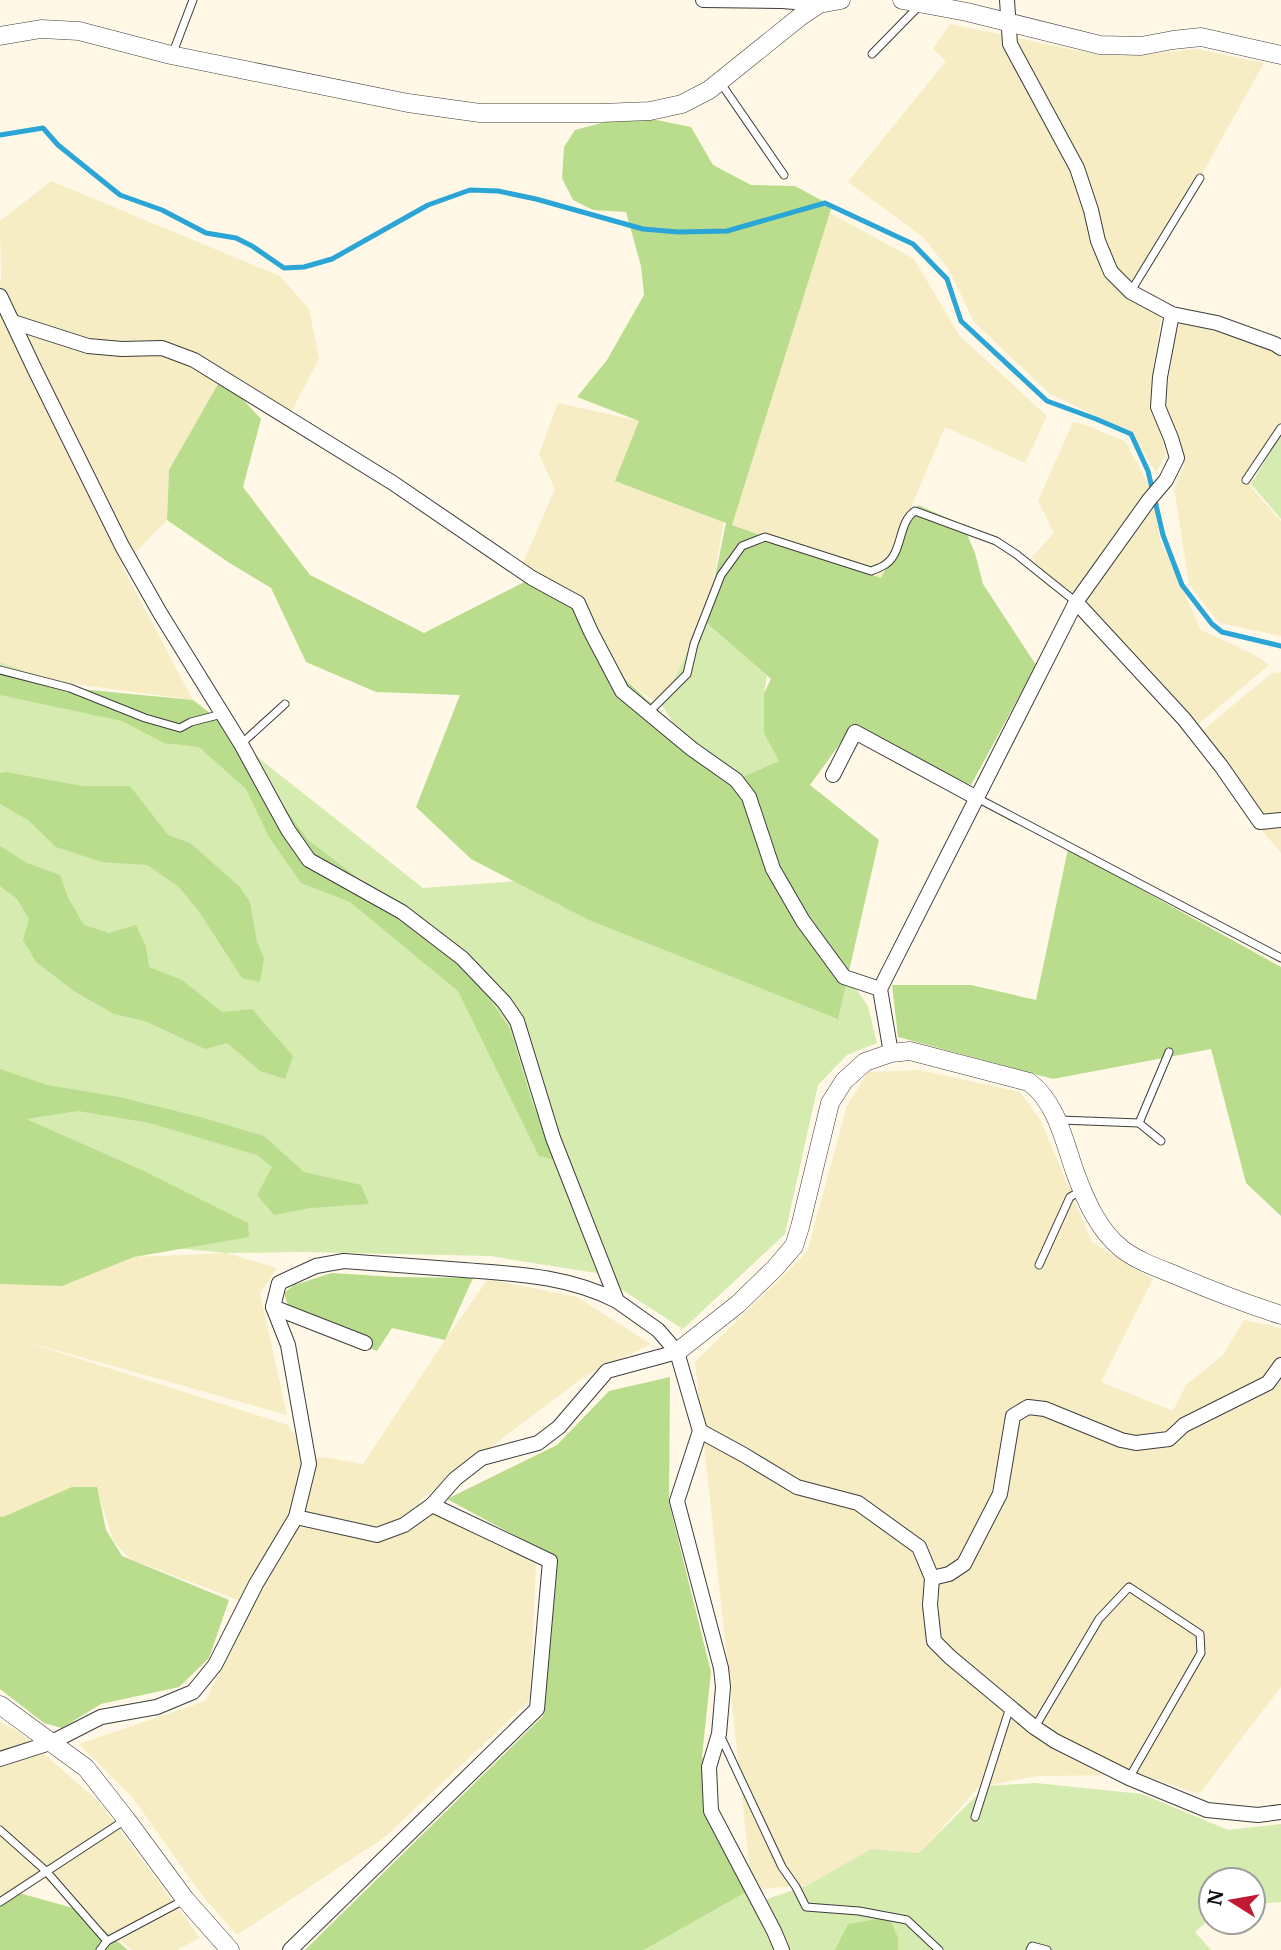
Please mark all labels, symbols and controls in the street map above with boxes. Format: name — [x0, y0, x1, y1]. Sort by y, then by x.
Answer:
north arrow — [1197, 1866, 1267, 1936]
text: N — [1202, 1888, 1229, 1907]

